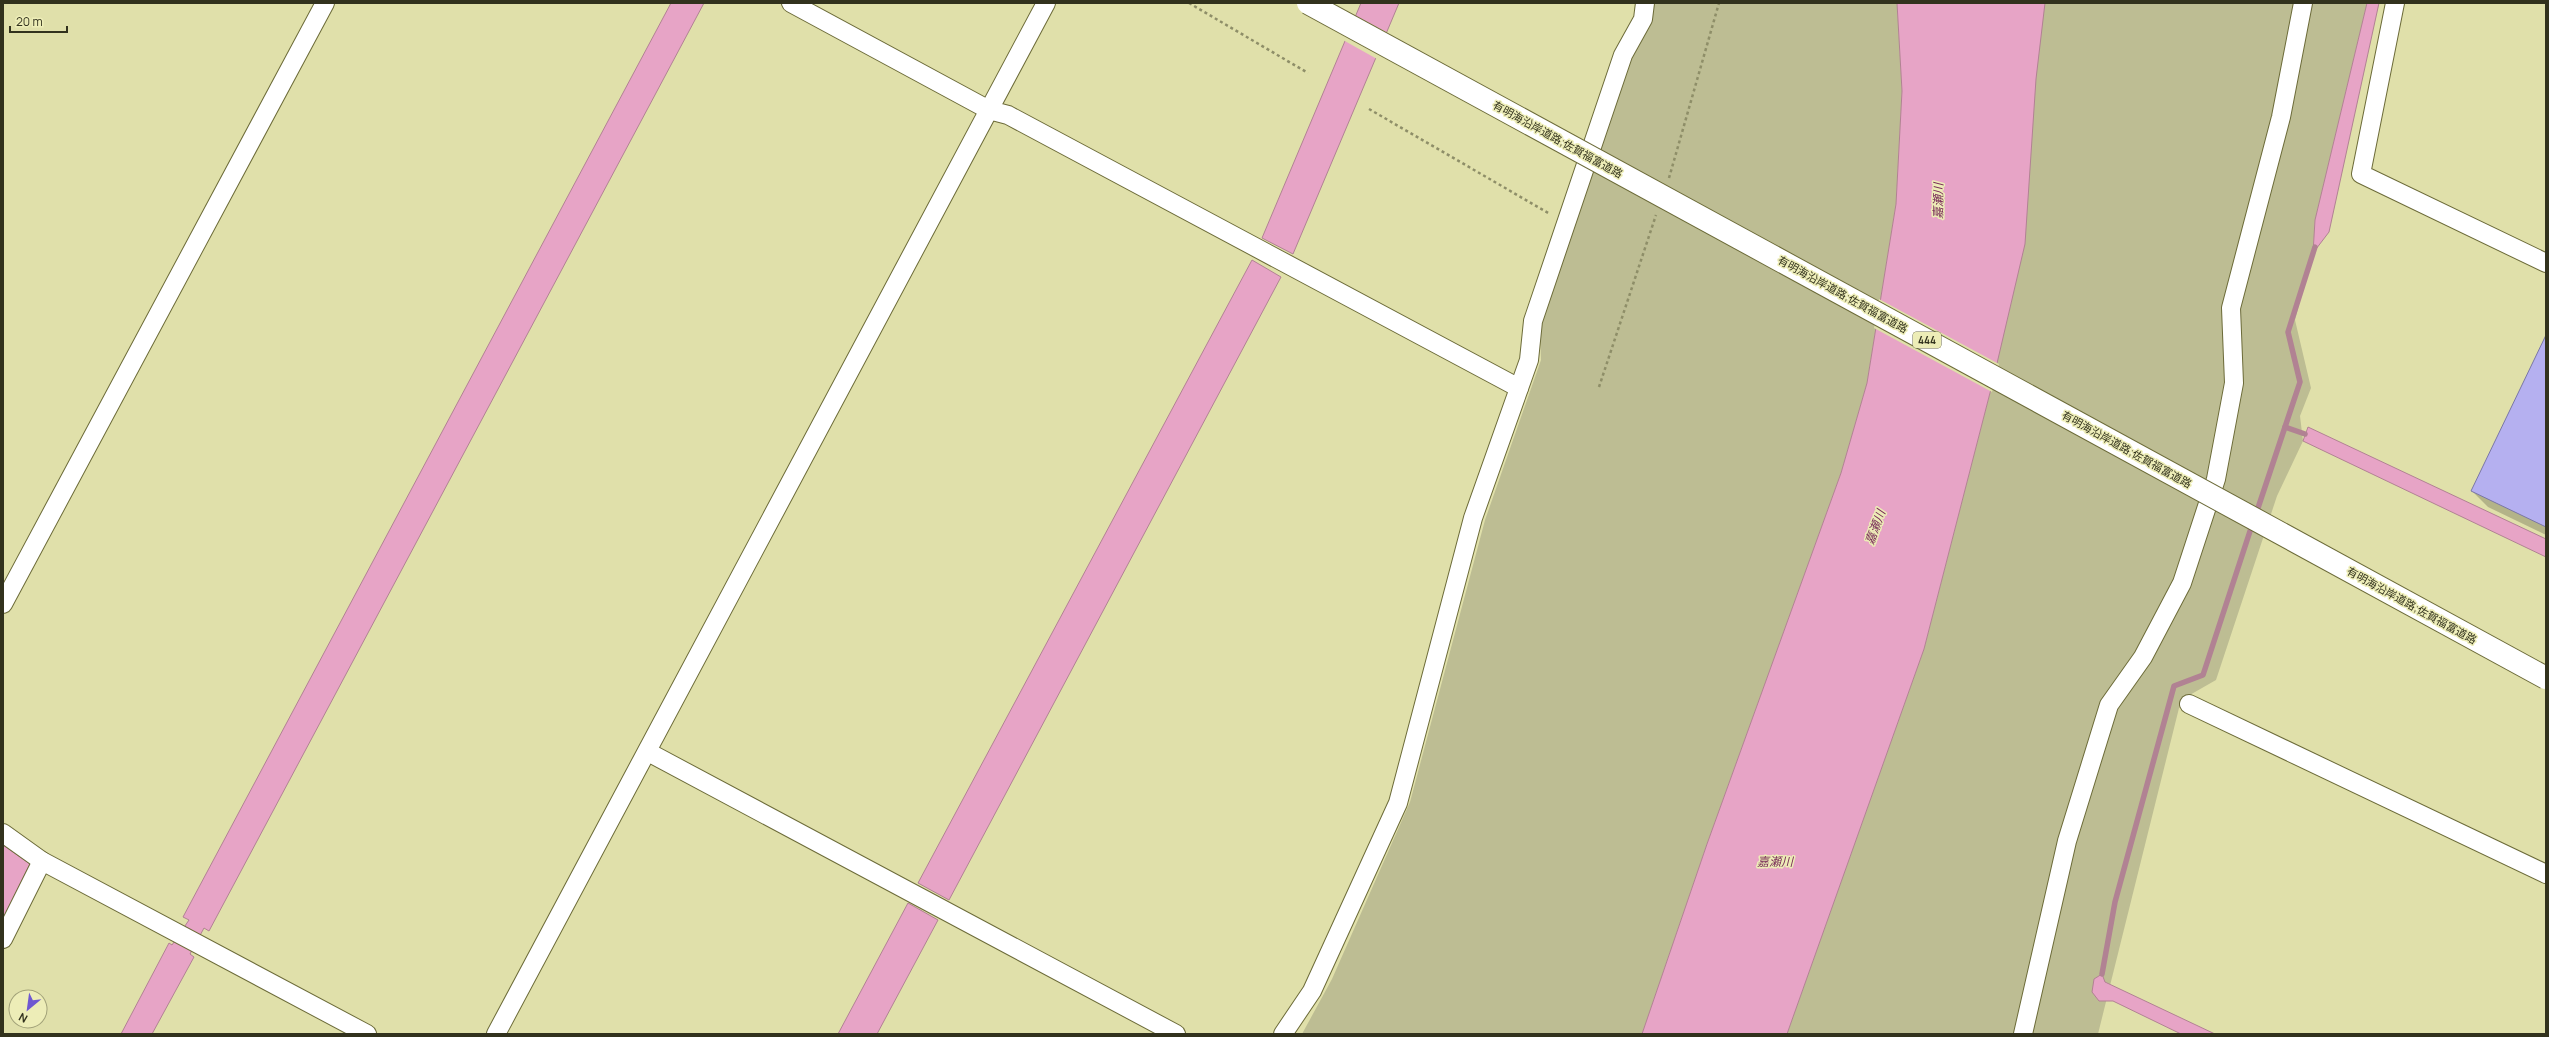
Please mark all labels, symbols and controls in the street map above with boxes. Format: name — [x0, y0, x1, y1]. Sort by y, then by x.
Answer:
scale bar — [10, 8, 67, 34]
text: 20 m — [16, 13, 43, 30]
street label: 有明海沿岸道路;佐賀福富道路 — [1490, 97, 1626, 181]
water label: 嘉瀬川 — [1929, 181, 1947, 219]
street label: 有明海沿岸道路;佐賀福富道路 — [1775, 252, 1911, 336]
road number: 444 — [1913, 332, 1941, 348]
street label: 有明海沿岸道路;佐賀福富道路 — [2059, 407, 2195, 491]
water label: 嘉瀬川 — [1861, 505, 1890, 547]
street label: 有明海沿岸道路;佐賀福富道路 — [2344, 563, 2480, 647]
water label: 嘉瀬川 — [1757, 853, 1795, 870]
north arrow — [8, 989, 48, 1029]
text: N — [16, 1010, 30, 1027]

